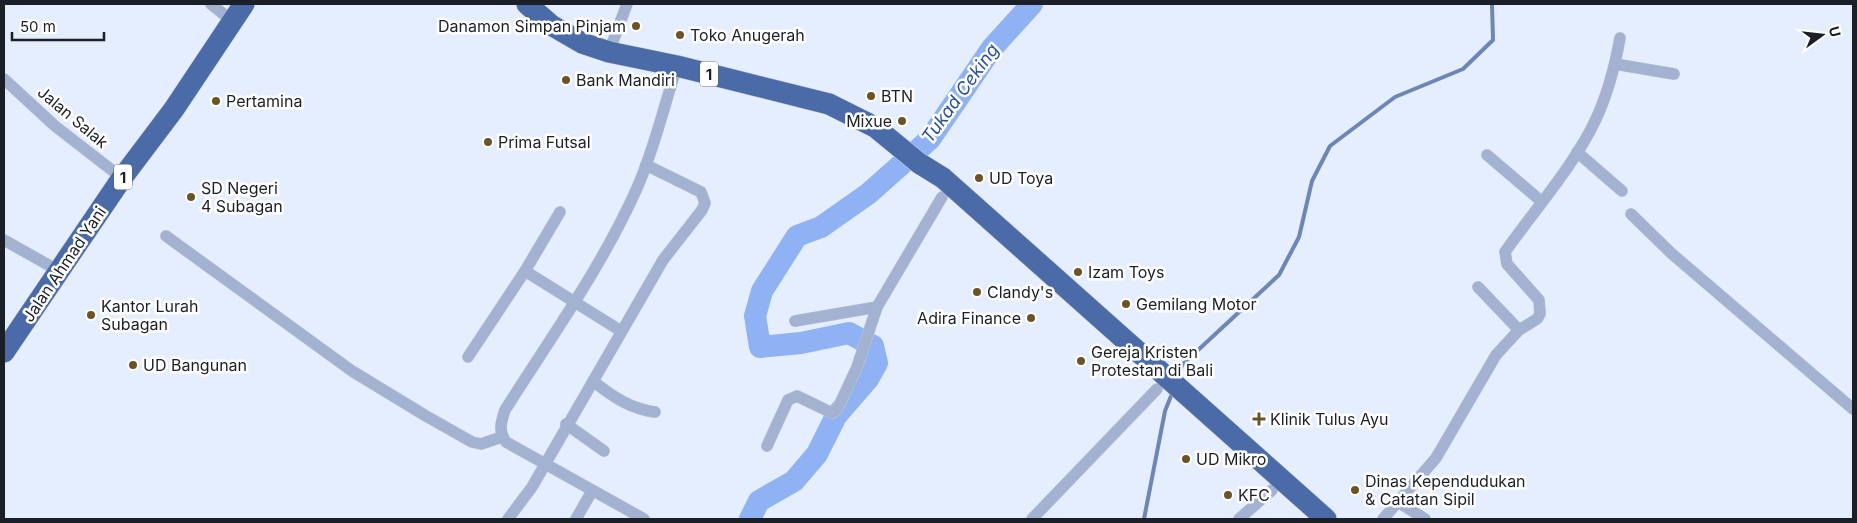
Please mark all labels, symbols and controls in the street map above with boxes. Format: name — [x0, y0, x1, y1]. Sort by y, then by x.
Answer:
scale bar — [12, 10, 105, 42]
north arrow — [1797, 10, 1847, 60]
place label: Danamon Simpan Pinjam — [438, 16, 626, 36]
text: 50 m — [20, 17, 56, 36]
marker: Danamon Simpan Pinjam — [630, 20, 642, 32]
text: U — [1826, 24, 1845, 39]
place label: Toko Anugerah — [690, 25, 805, 45]
marker: Toko Anugerah — [674, 29, 686, 41]
water label: Tukad Ceking — [917, 39, 1003, 147]
road number: 1 — [700, 62, 718, 86]
place label: Bank Mandiri — [576, 70, 675, 90]
marker: Bank Mandiri — [560, 74, 572, 86]
street label: Jalan Salak — [34, 82, 112, 152]
place label: BTN — [881, 86, 913, 106]
marker: BTN — [865, 90, 877, 102]
place label: Pertamina — [226, 91, 302, 111]
marker: Pertamina — [210, 95, 222, 107]
place label: Mixue — [846, 111, 892, 131]
marker: Mixue — [896, 115, 908, 127]
place label: Prima Futsal — [498, 132, 591, 152]
marker: Prima Futsal — [482, 136, 494, 148]
road number: 1 — [114, 164, 132, 190]
place label: UD Toya — [989, 168, 1053, 188]
marker: UD Toya — [973, 172, 985, 184]
place label: SD Negeri 4 Subagan — [201, 178, 283, 216]
marker: SD Negeri 4 Subagan — [185, 191, 197, 203]
street label: Jalan Ahmad Yani — [18, 203, 110, 325]
place label: Izam Toys — [1088, 262, 1164, 282]
marker: Izam Toys — [1072, 266, 1084, 278]
place label: Clandy's — [987, 282, 1053, 302]
marker: Clandy's — [971, 286, 983, 298]
place label: Gemilang Motor — [1136, 294, 1257, 314]
place label: Kantor Lurah Subagan — [101, 296, 198, 334]
marker: Gemilang Motor — [1120, 298, 1132, 310]
place label: Adira Finance — [917, 308, 1021, 328]
marker: Kantor Lurah Subagan — [85, 309, 97, 321]
marker: Adira Finance — [1025, 312, 1037, 324]
place label: Gereja Kristen Protestan di Bali — [1091, 342, 1213, 380]
place label: UD Bangunan — [143, 355, 247, 375]
marker: Gereja Kristen Protestan di Bali — [1075, 355, 1087, 367]
marker: UD Bangunan — [127, 359, 139, 371]
place label: Klinik Tulus Ayu — [1270, 409, 1388, 429]
marker: Klinik Tulus Ayu — [1252, 412, 1266, 426]
place label: UD Mikro — [1196, 449, 1266, 469]
marker: UD Mikro — [1180, 453, 1192, 465]
place label: Dinas Kependudukan & Catatan Sipil — [1365, 471, 1526, 509]
marker: Dinas Kependudukan & Catatan Sipil — [1349, 484, 1361, 496]
place label: KFC — [1238, 485, 1270, 505]
marker: KFC — [1222, 489, 1234, 501]

